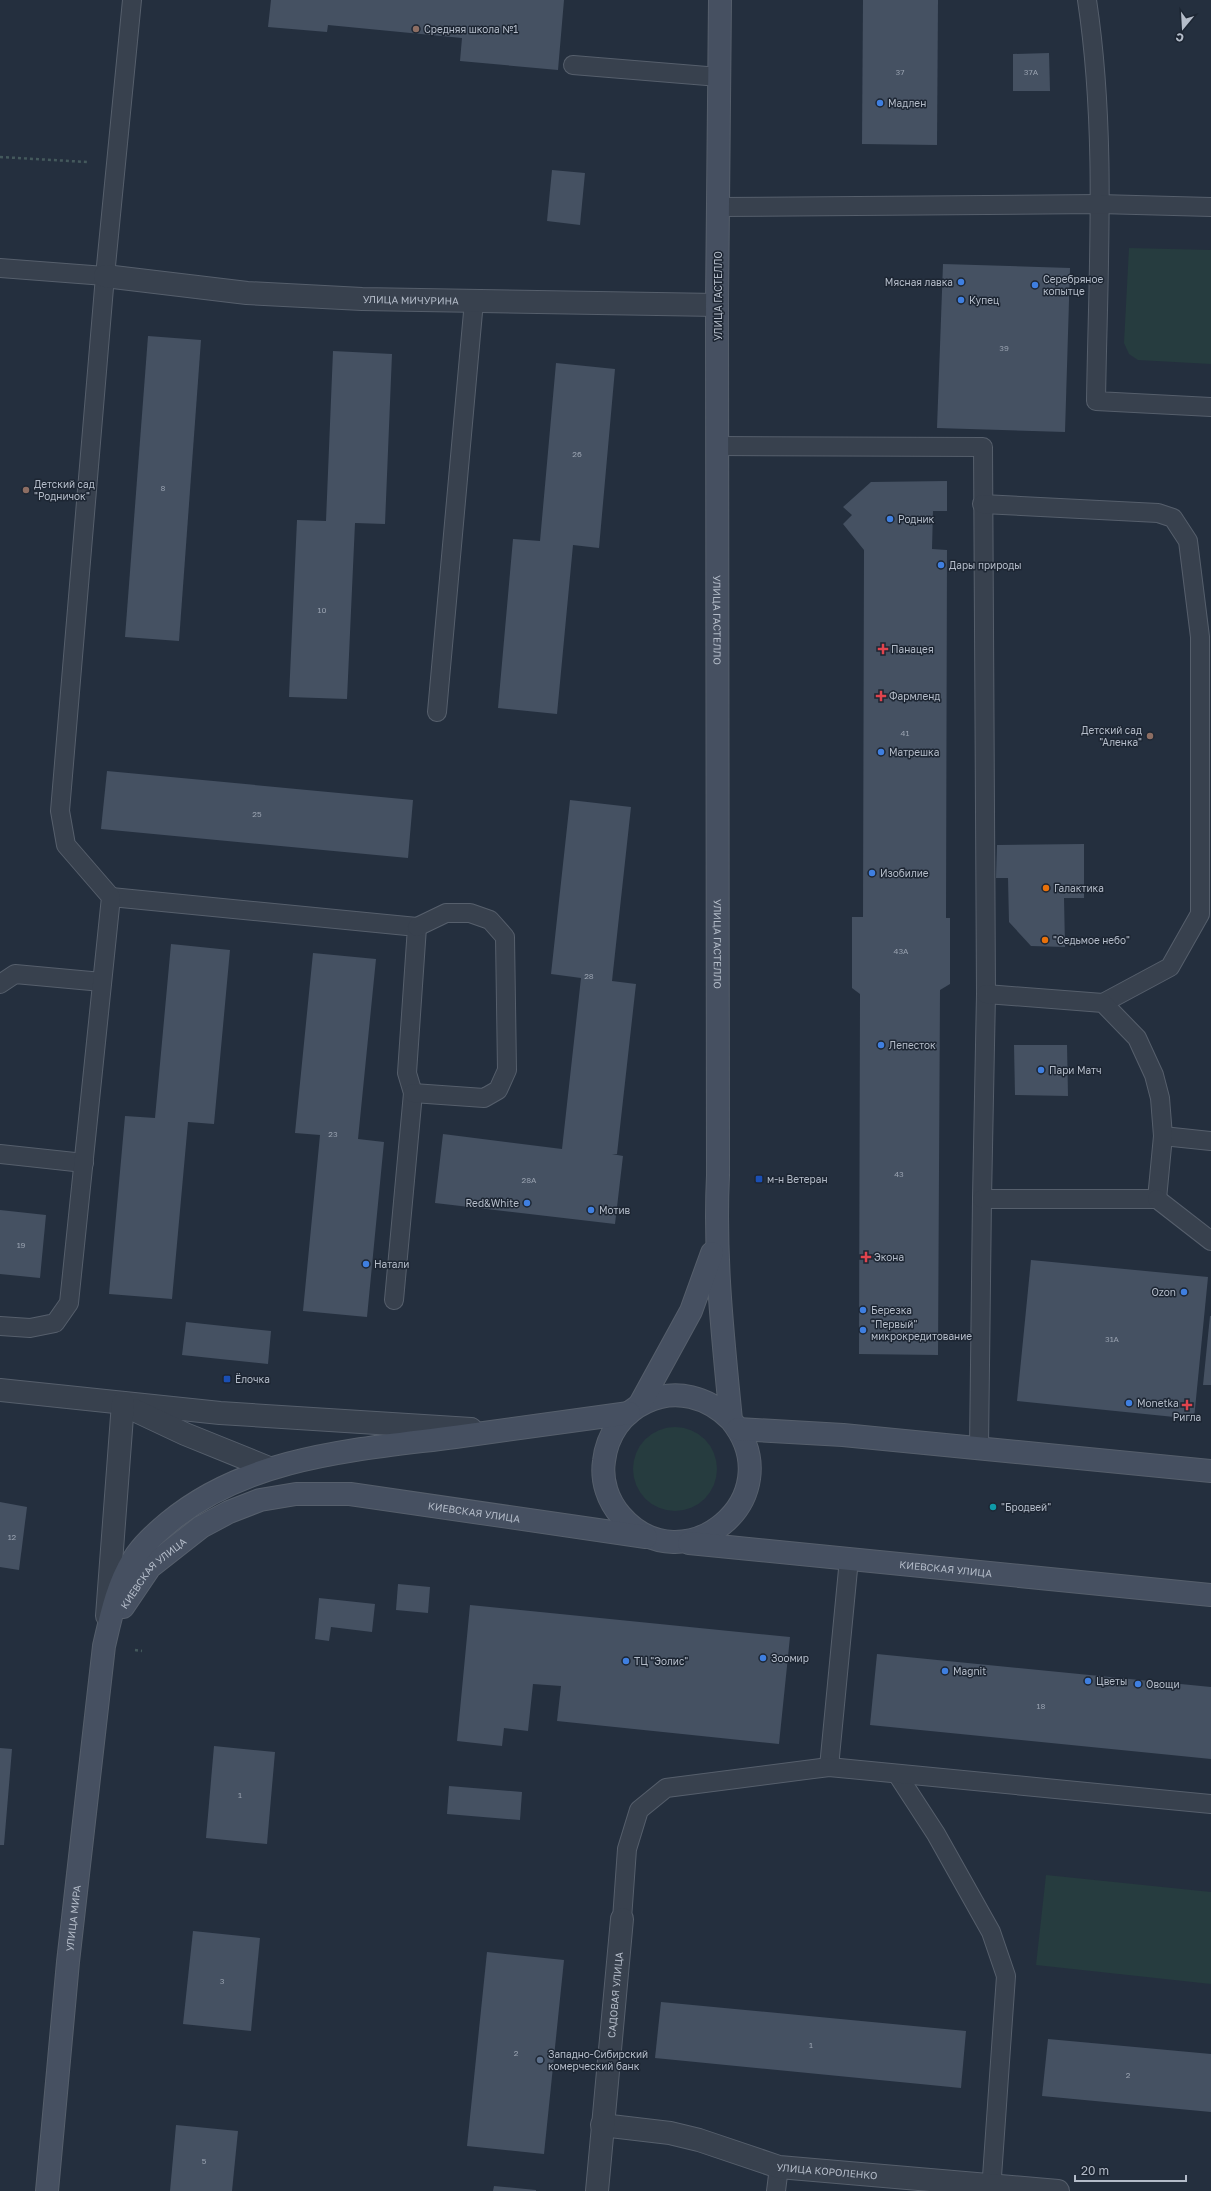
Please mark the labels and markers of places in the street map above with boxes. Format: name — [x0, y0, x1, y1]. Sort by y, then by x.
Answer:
place label: Средняя школа №1 — [424, 23, 518, 35]
marker: Средняя школа №1 — [411, 24, 421, 34]
place label: Мадлен — [888, 97, 926, 109]
marker: Мадлен — [875, 98, 885, 108]
place label: Серебряное копытце — [1043, 273, 1103, 297]
place label: Мясная лавка — [885, 276, 953, 288]
marker: Мясная лавка — [956, 277, 966, 287]
marker: Серебряное копытце — [1030, 280, 1040, 290]
place label: Купец — [969, 294, 999, 306]
marker: Купец — [956, 295, 966, 305]
place label: Детский сад "Родничок" — [34, 478, 95, 502]
marker: Детский сад "Родничок" — [21, 485, 31, 495]
place label: Родник — [898, 513, 935, 525]
marker: Родник — [885, 514, 895, 524]
place label: Дары природы — [949, 559, 1022, 571]
marker: Дары природы — [936, 560, 946, 570]
place label: Панацея — [891, 643, 934, 655]
marker: Панацея — [878, 644, 888, 654]
place label: Фармленд — [889, 690, 940, 702]
marker: Фармленд — [876, 691, 886, 701]
place label: Детский сад "Аленка" — [1081, 724, 1142, 748]
marker: Детский сад "Аленка" — [1145, 731, 1155, 741]
place label: Матрешка — [889, 746, 939, 758]
marker: Матрешка — [876, 747, 886, 757]
place label: Изобилие — [880, 867, 929, 879]
marker: Изобилие — [867, 868, 877, 878]
place label: Галактика — [1054, 882, 1104, 894]
marker: Галактика — [1041, 883, 1051, 893]
place label: "Седьмое небо" — [1053, 934, 1130, 946]
marker: "Седьмое небо" — [1040, 935, 1050, 945]
place label: Лепесток — [889, 1039, 936, 1051]
marker: Лепесток — [876, 1040, 886, 1050]
place label: Пари Матч — [1049, 1064, 1102, 1076]
marker: Пари Матч — [1036, 1065, 1046, 1075]
place label: м-н Ветеран — [767, 1173, 828, 1185]
marker: м-н Ветеран — [754, 1174, 764, 1184]
place label: Red&White — [465, 1197, 519, 1209]
marker: Red&White — [522, 1198, 532, 1208]
place label: Мотив — [599, 1204, 631, 1216]
marker: Мотив — [586, 1205, 596, 1215]
place label: Экона — [874, 1251, 904, 1263]
marker: Экона — [861, 1252, 871, 1262]
place label: Натали — [374, 1258, 409, 1270]
marker: Натали — [361, 1259, 371, 1269]
place label: Ozon — [1151, 1286, 1176, 1298]
marker: Ozon — [1179, 1287, 1189, 1297]
place label: Березка — [871, 1304, 912, 1316]
marker: Березка — [858, 1305, 868, 1315]
place label: "Первый" микрокредитование — [871, 1318, 972, 1342]
marker: "Первый" микрокредитование — [858, 1325, 868, 1335]
place label: Ёлочка — [235, 1372, 270, 1385]
marker: Ёлочка — [222, 1374, 232, 1384]
place label: Monetka — [1137, 1397, 1179, 1409]
marker: Monetka — [1124, 1398, 1134, 1408]
marker: Ригла — [1182, 1400, 1192, 1410]
place label: Ригла — [1173, 1411, 1201, 1423]
place label: "Бродвей" — [1001, 1501, 1051, 1513]
marker: "Бродвей" — [988, 1502, 998, 1512]
place label: Зоомир — [771, 1652, 809, 1664]
marker: Зоомир — [758, 1653, 768, 1663]
place label: ТЦ "Эолис" — [634, 1655, 688, 1667]
marker: ТЦ "Эолис" — [621, 1656, 631, 1666]
place label: Magnit — [953, 1665, 986, 1677]
marker: Magnit — [940, 1666, 950, 1676]
place label: Цветы — [1096, 1675, 1127, 1687]
marker: Цветы — [1083, 1676, 1093, 1686]
place label: Овощи — [1146, 1678, 1180, 1690]
marker: Овощи — [1133, 1679, 1143, 1689]
place label: Западно-Сибирский комерческий банк — [548, 2048, 648, 2072]
marker: Западно-Сибирский комерческий банк — [535, 2055, 545, 2065]

